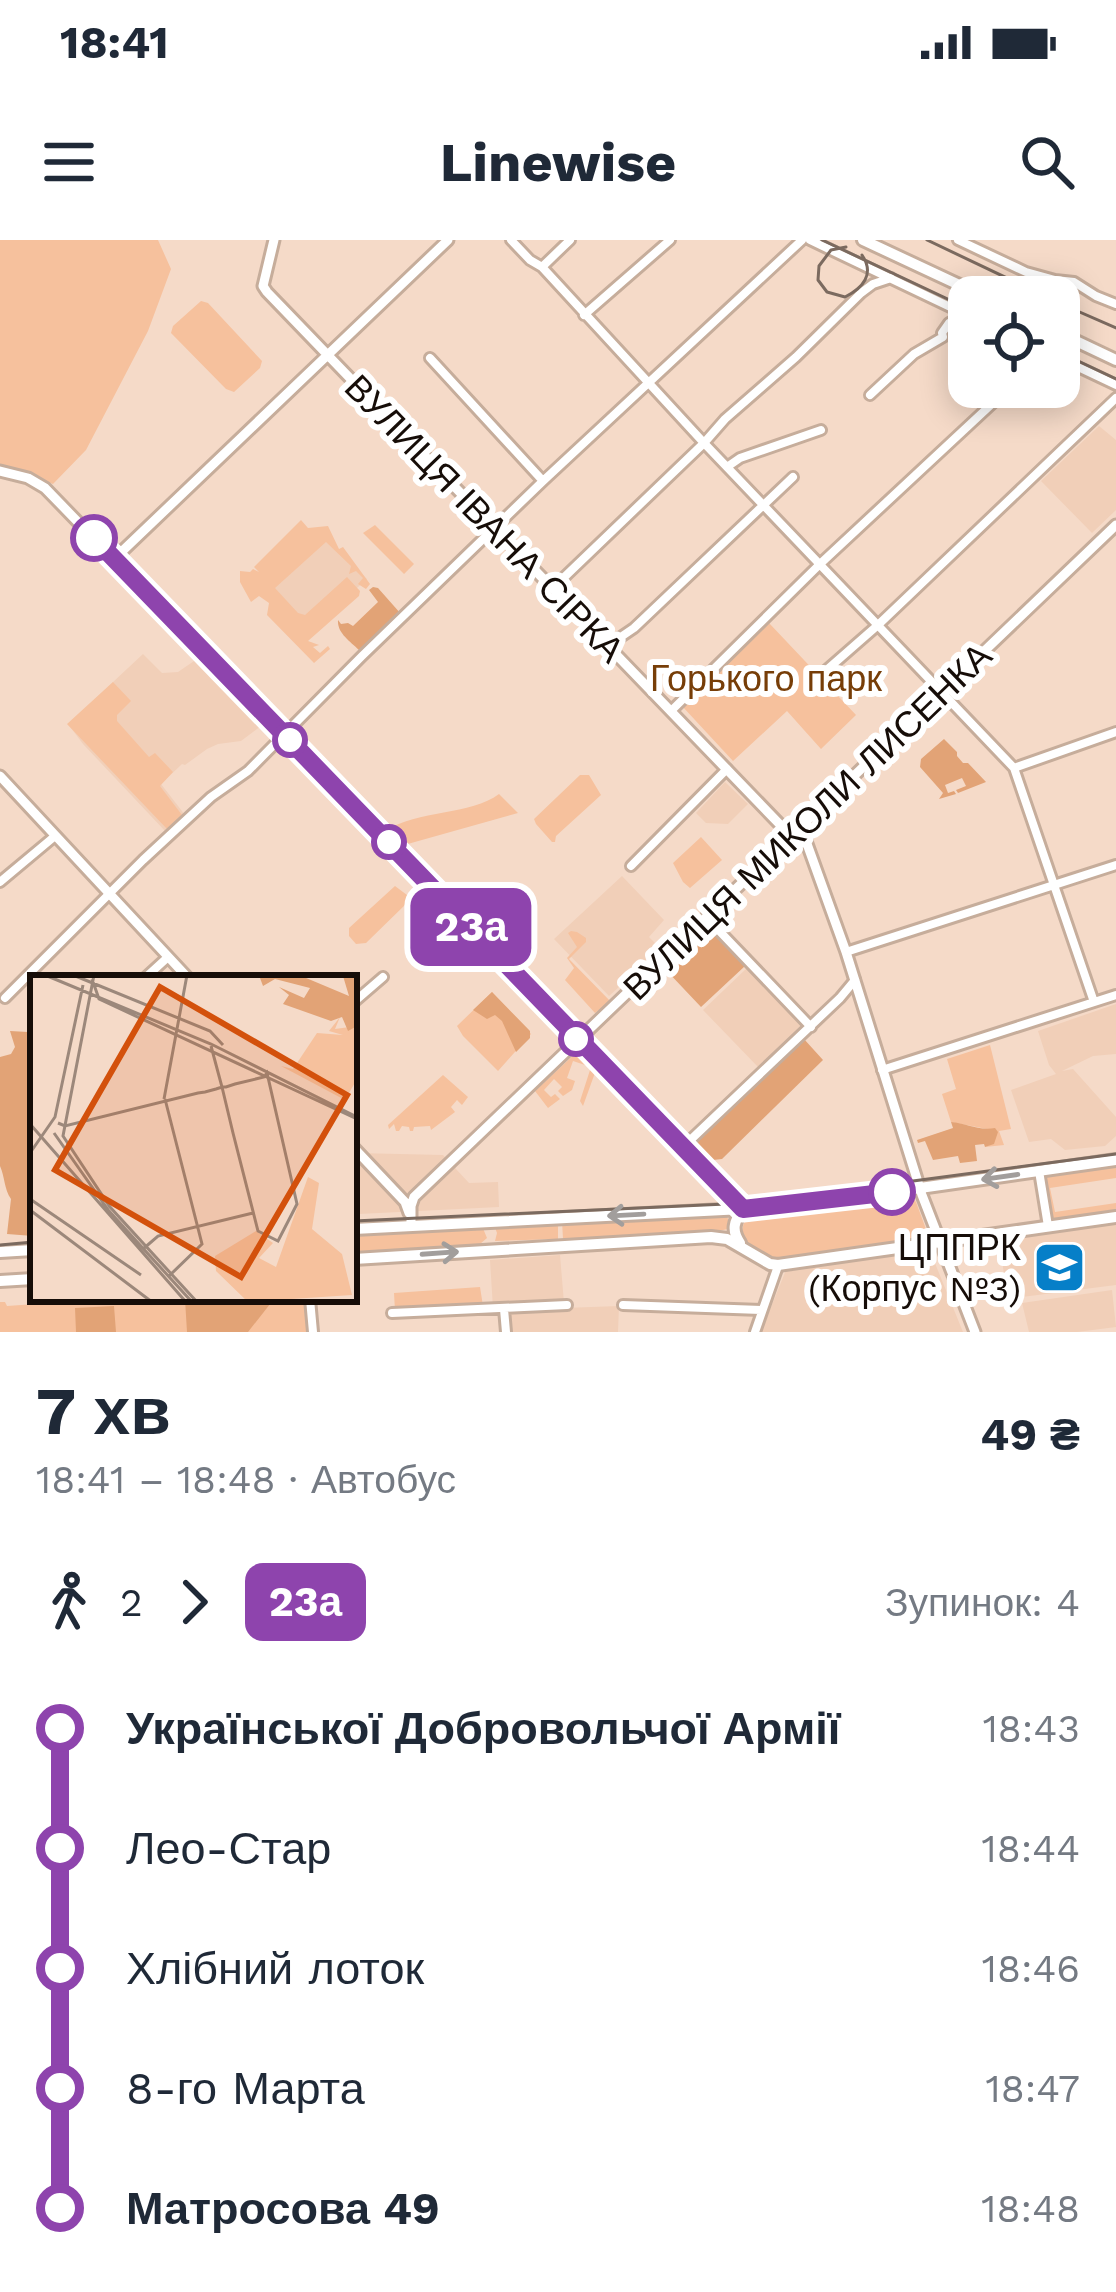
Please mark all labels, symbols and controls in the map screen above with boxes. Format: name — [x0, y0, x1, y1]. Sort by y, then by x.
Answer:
text: 18:41 — [60, 16, 169, 69]
icon: menu — [36, 129, 102, 195]
icon: search — [1014, 129, 1080, 195]
text: Linewise — [440, 131, 676, 194]
map controls — [948, 276, 1080, 408]
button: locate — [948, 276, 1080, 408]
street label: ВУЛИЦЯ ІВАНА СІРКА — [336, 366, 632, 671]
unlabelled marker — [72, 516, 116, 560]
street label: ВУЛИЦЯ МИКОЛИ ЛИСЕНКА — [615, 635, 1000, 1009]
park label: Горького парк — [650, 658, 882, 700]
unlabelled marker — [274, 724, 306, 756]
unlabelled marker — [373, 826, 405, 858]
line badge: 23а — [402, 888, 540, 966]
text: 23а — [434, 902, 508, 951]
inset map — [30, 975, 357, 1302]
unlabelled marker — [560, 1023, 592, 1055]
one-way arrow — [981, 1166, 1020, 1189]
unlabelled marker — [870, 1170, 914, 1214]
one-way arrow — [607, 1204, 646, 1227]
place label: ЦППРК (Корпус №3) — [808, 1227, 1021, 1310]
school or university icon: ЦППРК (Корпус №3) — [1032, 1240, 1088, 1296]
one-way arrow — [420, 1241, 459, 1264]
text: 7 хв — [36, 1373, 171, 1450]
text: 49 ₴ — [980, 1408, 1080, 1461]
text: 18:41 – 18:48 · Автобус — [36, 1457, 456, 1502]
icon: walk — [36, 1569, 102, 1635]
icon: forward — [161, 1569, 227, 1635]
text: 23а — [269, 1577, 342, 1626]
text: 2 — [120, 1580, 143, 1625]
text: Зупинок: 4 — [885, 1580, 1080, 1625]
text: Української Добровольчої Армії — [126, 1702, 840, 1755]
text: 18:43 — [983, 1706, 1080, 1751]
text: Лео-Стар — [126, 1822, 331, 1875]
text: 18:44 — [982, 1826, 1080, 1871]
text: Хлібний лоток — [126, 1942, 424, 1995]
text: 18:46 — [982, 1946, 1080, 1991]
text: 8-го Марта — [126, 2062, 365, 2115]
text: 18:47 — [985, 2066, 1080, 2111]
text: Матросова 49 — [126, 2182, 440, 2235]
text: 18:48 — [981, 2186, 1080, 2231]

